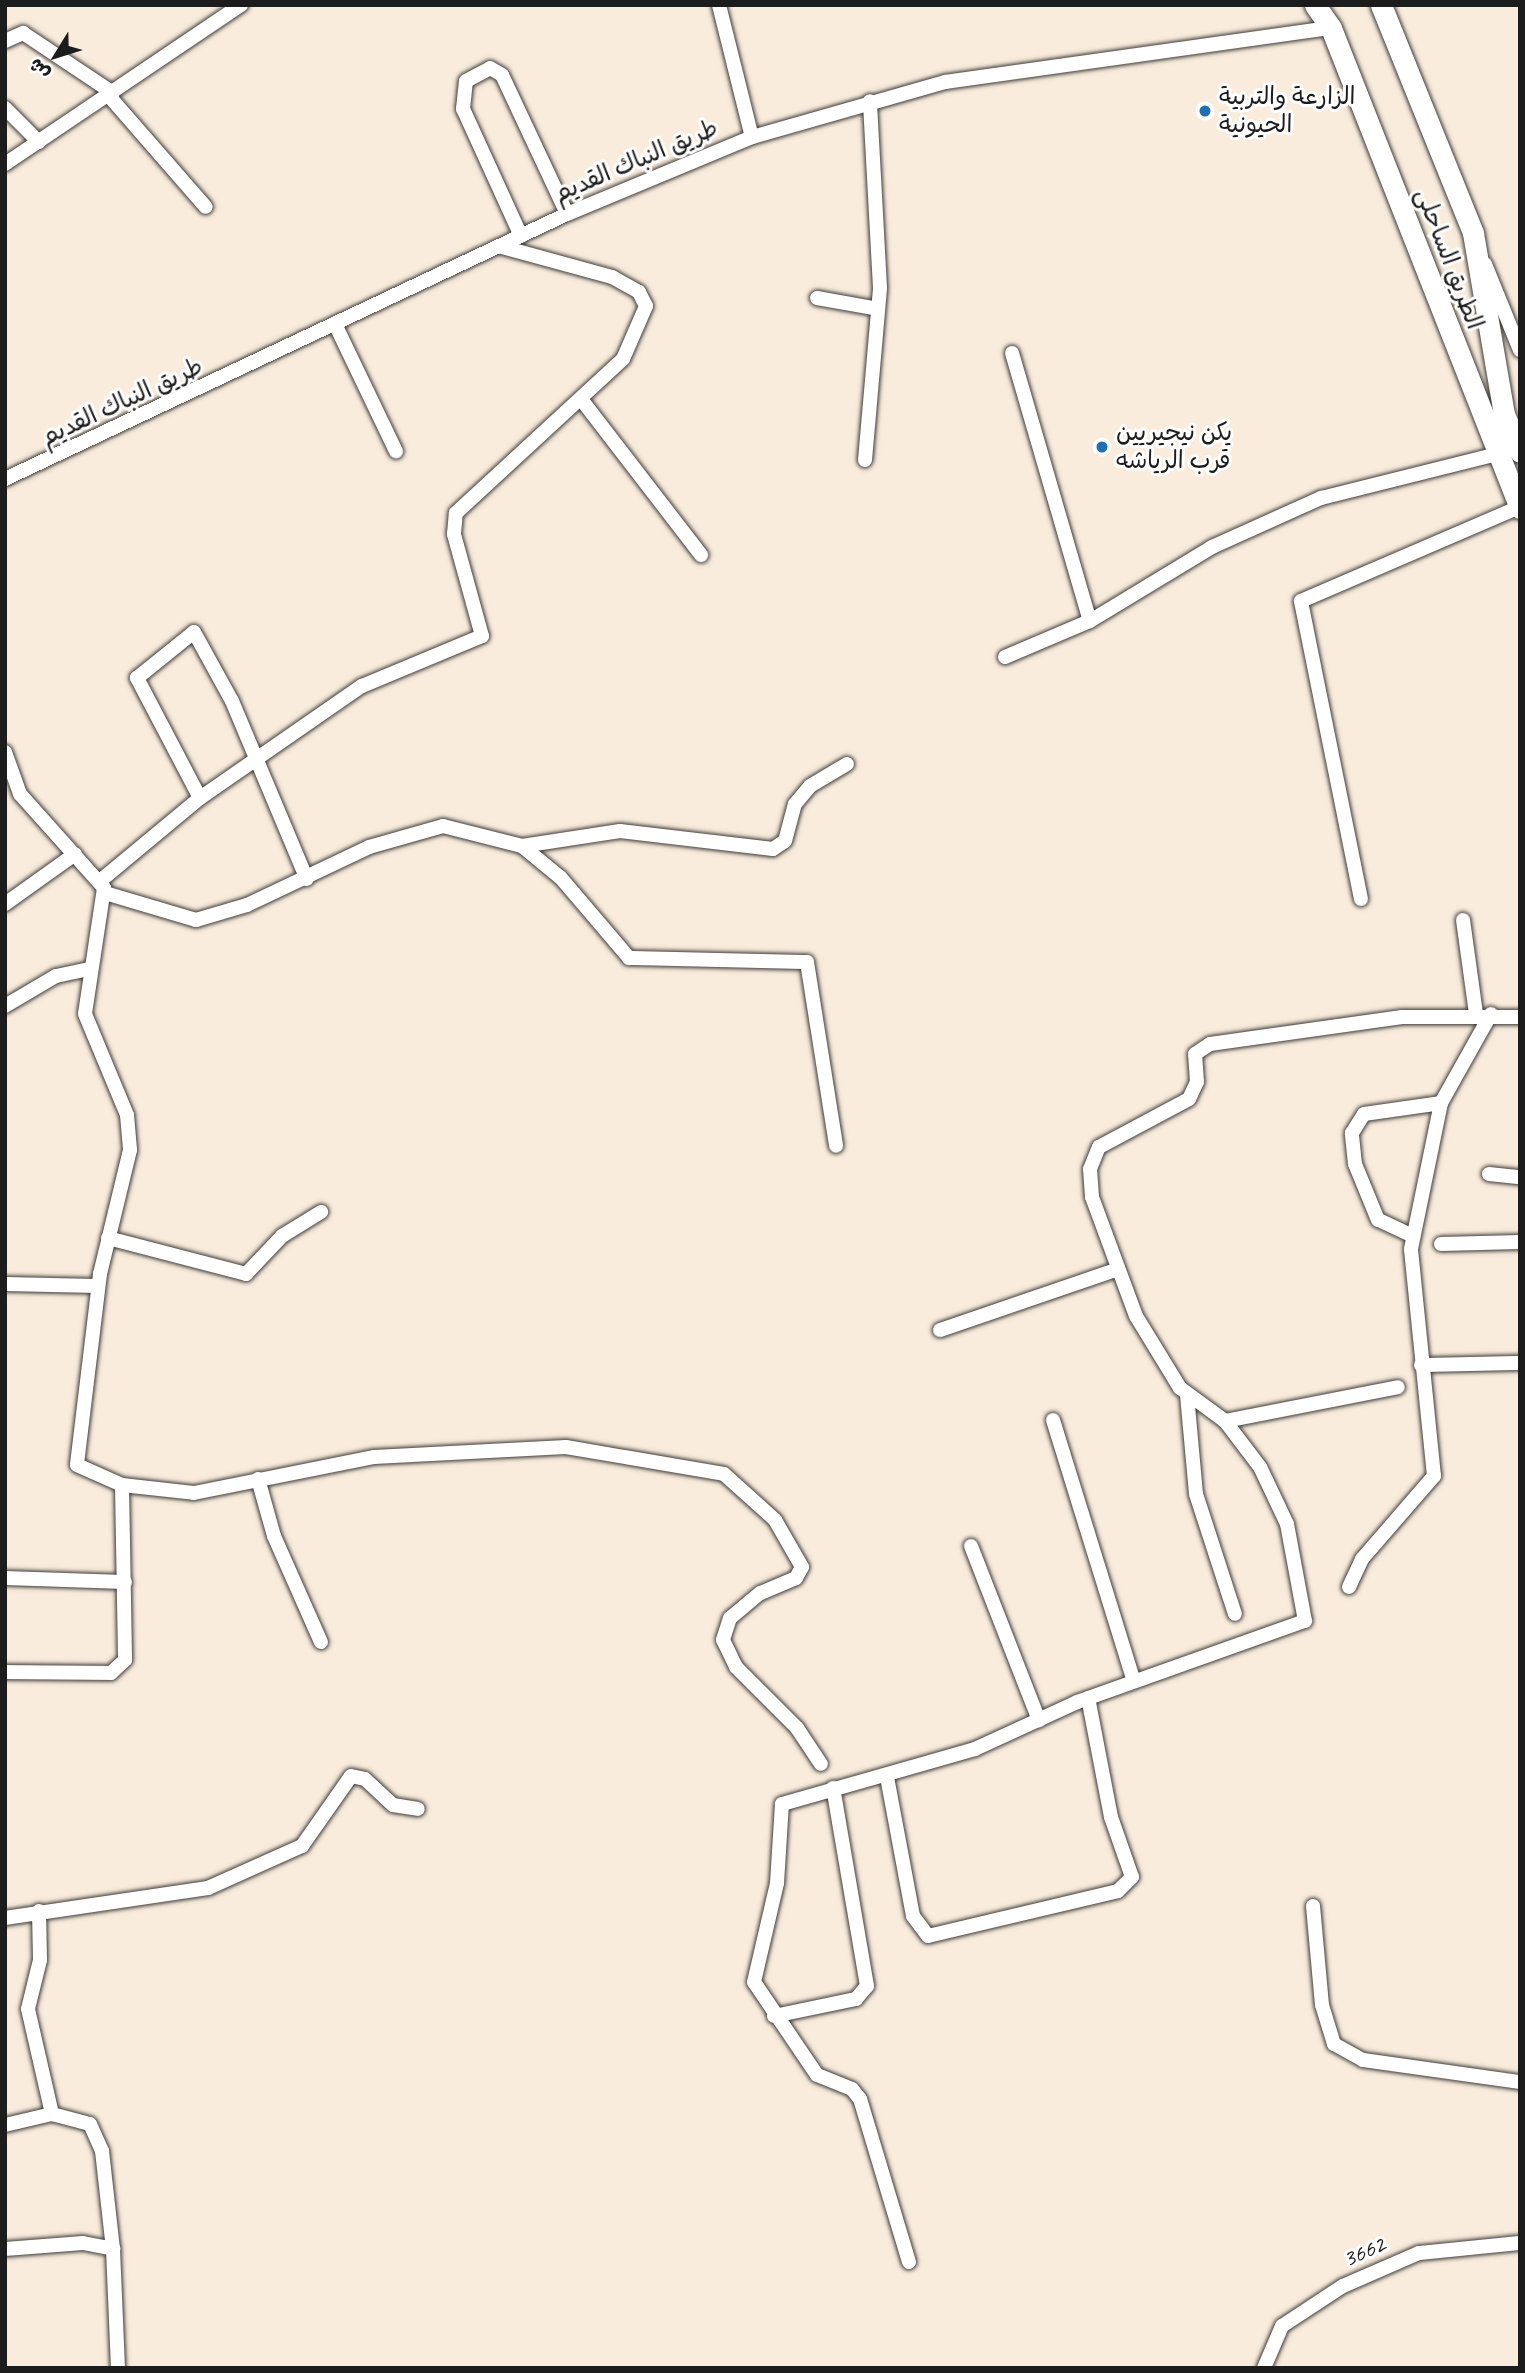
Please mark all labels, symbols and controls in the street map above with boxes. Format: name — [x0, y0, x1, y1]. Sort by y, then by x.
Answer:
north arrow — [21, 21, 91, 91]
text: ش — [24, 53, 55, 85]
place label: الزارعة والتربية الحيونية — [1219, 83, 1355, 139]
marker: الزارعة والتربية الحيونية — [1197, 103, 1213, 119]
street label: طريق النباك القديم — [550, 113, 722, 209]
street label: الطريق الساحلى — [1409, 185, 1489, 333]
street label: طريق النباك القديم — [36, 352, 208, 452]
place label: يكن نيجيريين قرب الرياشه — [1116, 419, 1232, 475]
marker: يكن نيجيريين قرب الرياشه — [1094, 439, 1110, 455]
street label: 3662 — [1338, 2230, 1390, 2274]

